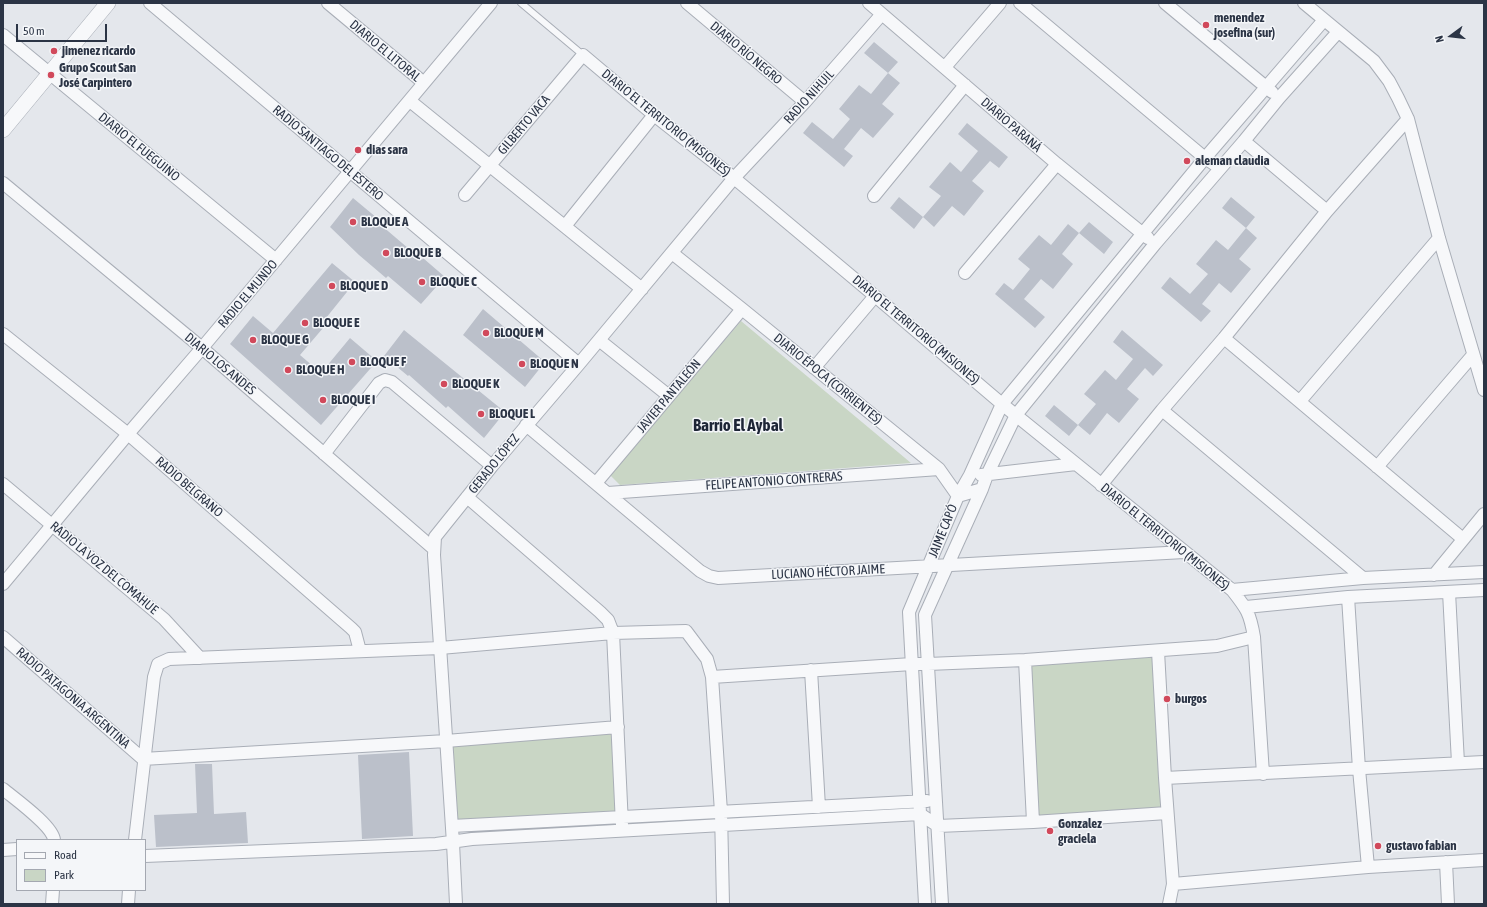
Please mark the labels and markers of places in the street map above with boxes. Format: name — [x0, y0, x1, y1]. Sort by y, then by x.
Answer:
place label: menendez josefina (sur) — [1214, 10, 1275, 41]
marker: menendez josefina (sur) — [1201, 20, 1211, 30]
place label: jimenez ricardo — [62, 43, 136, 59]
marker: jimenez ricardo — [49, 46, 59, 56]
place label: Grupo Scout San José Carpintero — [59, 60, 136, 91]
marker: Grupo Scout San José Carpintero — [46, 70, 56, 80]
place label: dias sara — [366, 142, 408, 158]
marker: dias sara — [353, 145, 363, 155]
place label: aleman claudia — [1195, 153, 1270, 169]
marker: aleman claudia — [1182, 156, 1192, 166]
place label: BLOQUE A — [361, 214, 408, 230]
marker: BLOQUE A — [348, 217, 358, 227]
place label: BLOQUE B — [394, 245, 441, 261]
marker: BLOQUE B — [381, 248, 391, 258]
place label: BLOQUE C — [430, 274, 477, 290]
marker: BLOQUE C — [417, 277, 427, 287]
place label: BLOQUE D — [340, 278, 388, 294]
marker: BLOQUE D — [327, 281, 337, 291]
place label: BLOQUE E — [313, 315, 360, 331]
marker: BLOQUE E — [300, 318, 310, 328]
place label: BLOQUE M — [494, 325, 544, 341]
marker: BLOQUE M — [481, 328, 491, 338]
place label: BLOQUE G — [261, 332, 309, 348]
marker: BLOQUE G — [248, 335, 258, 345]
place label: BLOQUE F — [360, 354, 406, 370]
place label: BLOQUE N — [530, 356, 579, 372]
marker: BLOQUE F — [347, 357, 357, 367]
marker: BLOQUE N — [517, 359, 527, 369]
place label: BLOQUE H — [296, 362, 345, 378]
marker: BLOQUE H — [283, 365, 293, 375]
place label: BLOQUE K — [452, 376, 499, 392]
marker: BLOQUE K — [439, 379, 449, 389]
place label: BLOQUE I — [331, 392, 375, 408]
marker: BLOQUE I — [318, 395, 328, 405]
place label: BLOQUE L — [489, 406, 535, 422]
marker: BLOQUE L — [476, 409, 486, 419]
place label: burgos — [1175, 691, 1207, 707]
marker: burgos — [1162, 694, 1172, 704]
place label: Gonzalez graciela — [1058, 816, 1102, 847]
marker: Gonzalez graciela — [1045, 826, 1055, 836]
place label: gustavo fabian — [1386, 838, 1456, 854]
marker: gustavo fabian — [1373, 841, 1383, 851]

